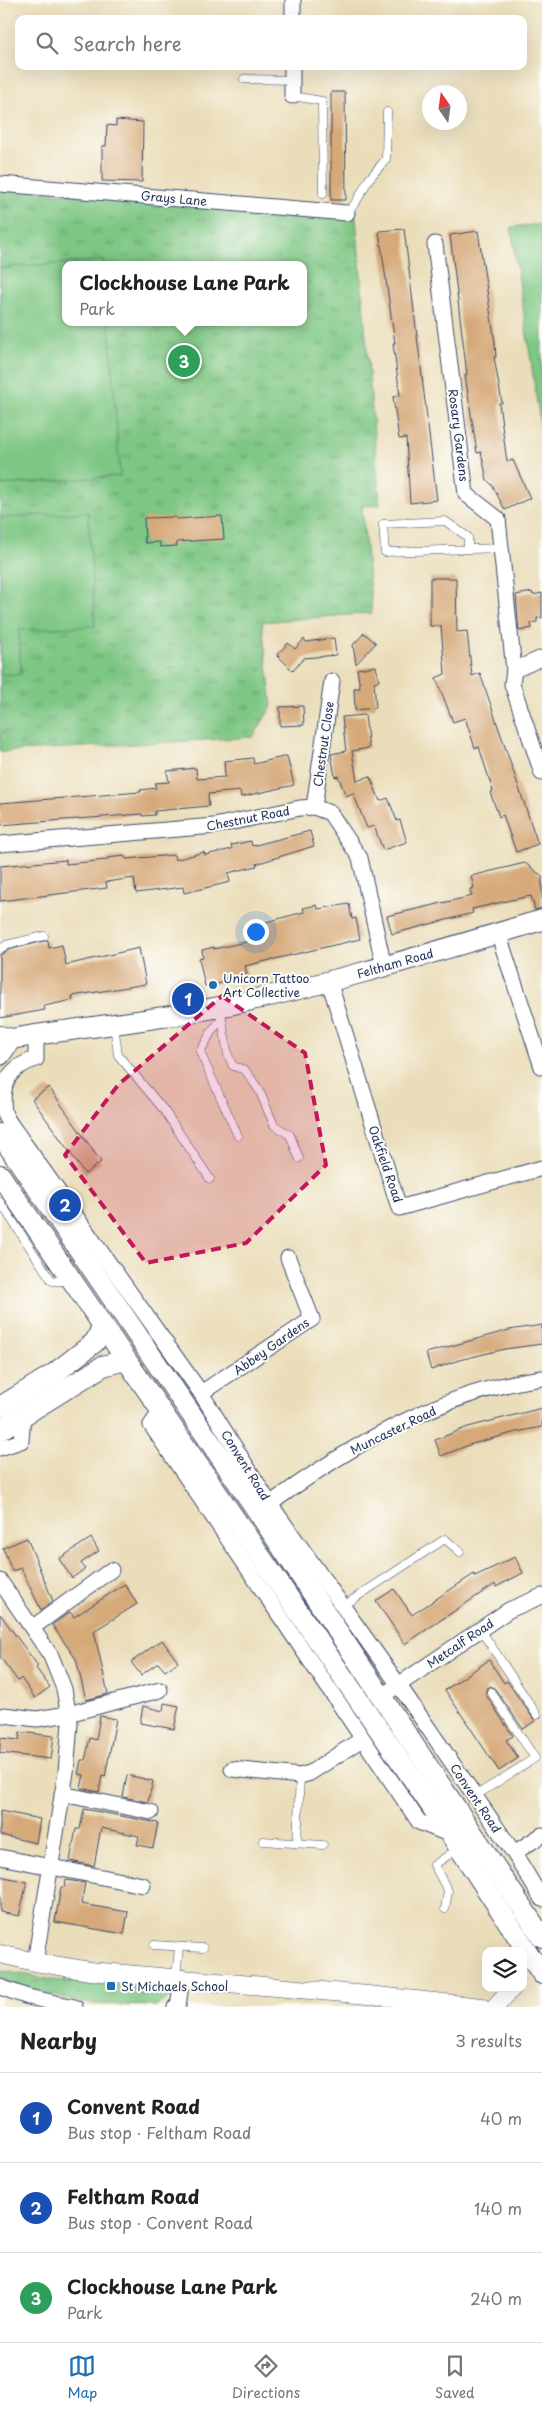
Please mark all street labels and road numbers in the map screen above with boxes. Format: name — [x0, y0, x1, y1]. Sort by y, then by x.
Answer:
street label: Grays Lane — [140, 186, 208, 210]
street label: Rosary Gardens — [444, 388, 474, 483]
street label: Chestnut Close — [308, 700, 338, 788]
street label: Chestnut Road — [205, 801, 291, 835]
street label: Feltham Road — [355, 943, 435, 983]
street label: Oakfield Road — [364, 1123, 408, 1205]
street label: Abbey Gardens — [229, 1313, 313, 1379]
street label: Muncaster Road — [347, 1401, 439, 1459]
street label: Convent Road — [217, 1426, 275, 1504]
street label: Metcalf Road — [423, 1614, 497, 1672]
street label: Convent Road — [446, 1760, 506, 1836]

